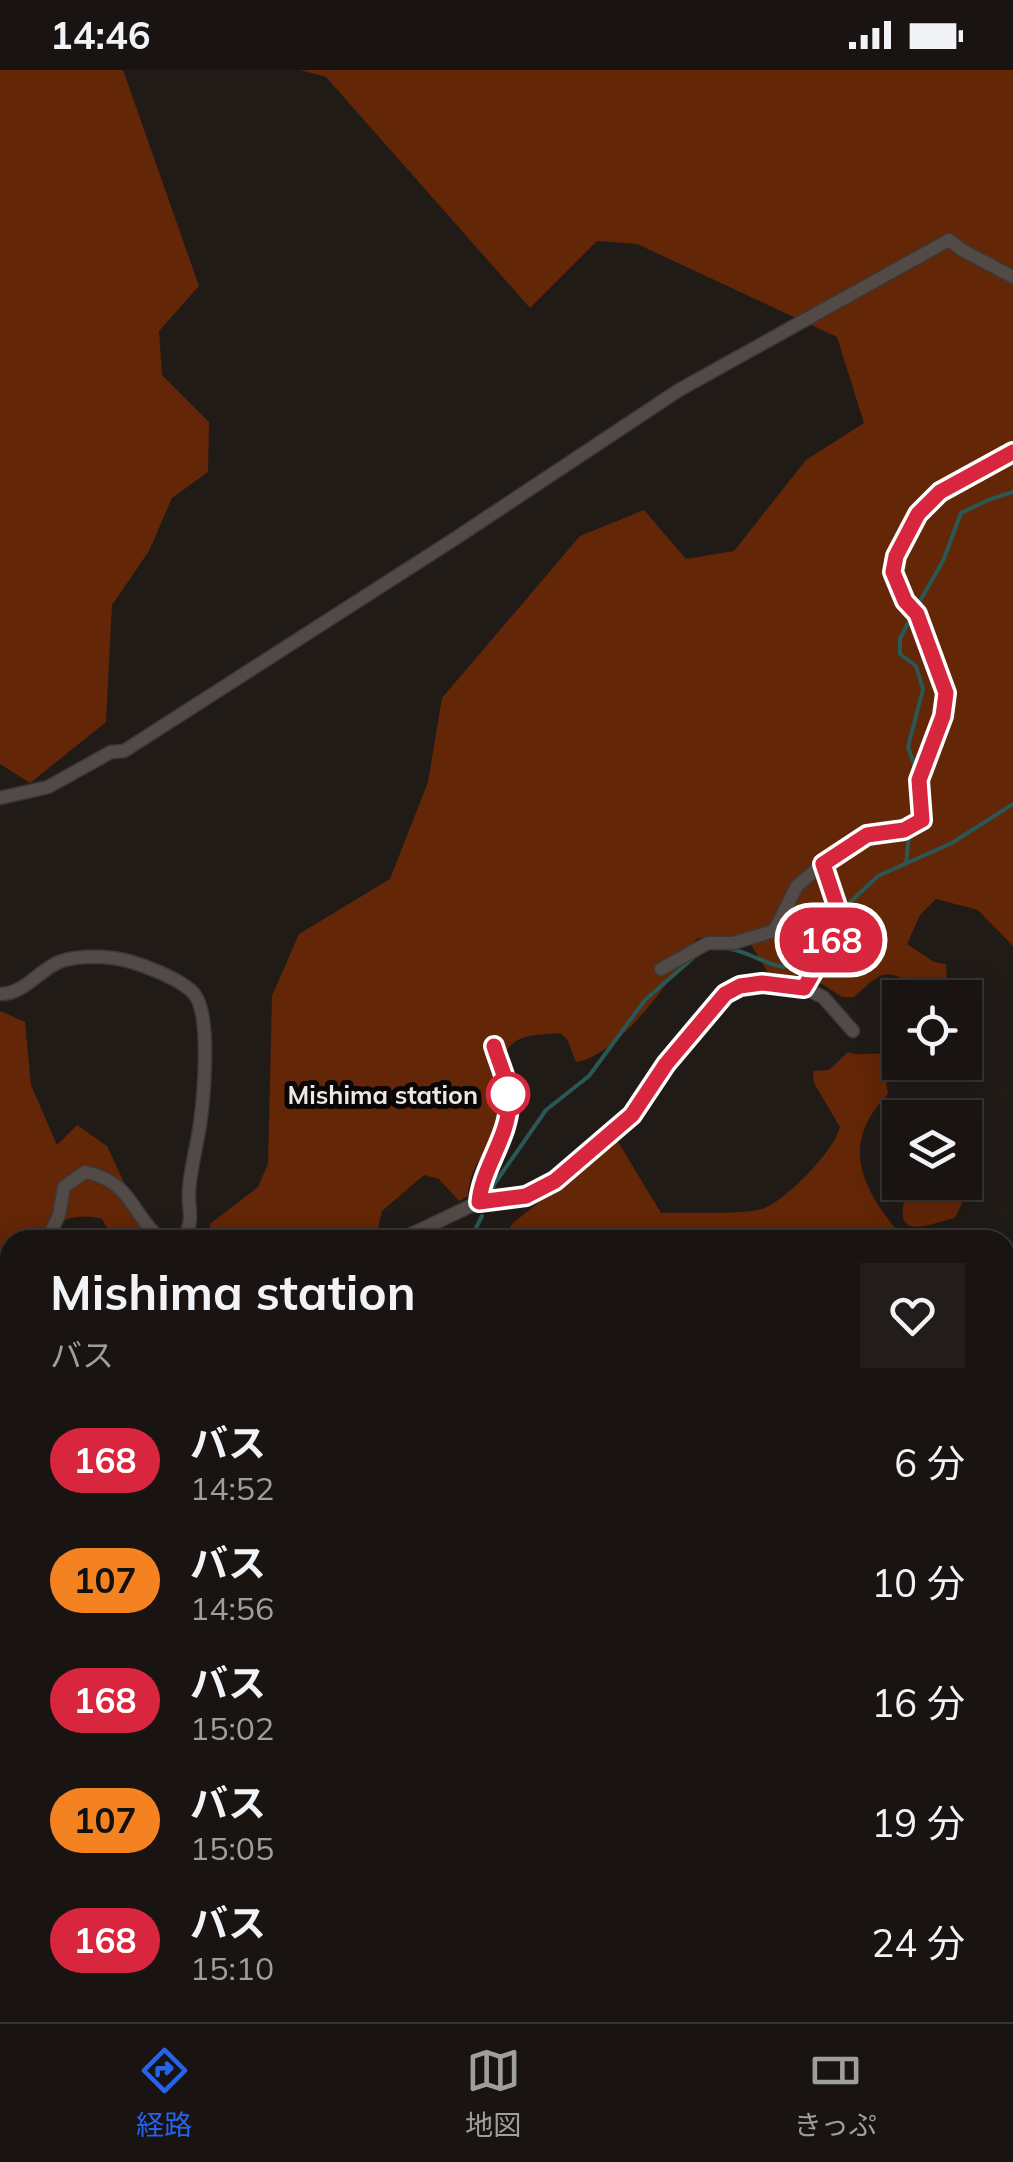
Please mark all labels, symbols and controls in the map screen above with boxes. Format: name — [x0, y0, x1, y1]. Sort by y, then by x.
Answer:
text: 14:46 — [50, 11, 151, 59]
line badge: 168 — [774, 908, 888, 972]
text: 168 — [799, 918, 863, 962]
map controls — [882, 980, 982, 1200]
button: locate — [882, 980, 982, 1080]
marker: Mishima station — [487, 1073, 529, 1115]
place label: Mishima station — [288, 1079, 478, 1110]
button: layers — [882, 1100, 982, 1200]
text: Mishima station — [50, 1262, 416, 1322]
button: heart — [860, 1263, 965, 1368]
text: バス — [50, 1335, 114, 1375]
text: バス — [190, 1419, 266, 1467]
text: 168 — [73, 1438, 137, 1482]
text: 6 分 — [894, 1439, 965, 1487]
text: 14:52 — [190, 1468, 274, 1508]
text: バス — [190, 1539, 266, 1587]
text: 107 — [73, 1558, 137, 1602]
text: 10 分 — [871, 1559, 965, 1607]
text: 14:56 — [190, 1588, 274, 1628]
text: バス — [190, 1659, 266, 1707]
text: 168 — [73, 1678, 137, 1722]
text: 16 分 — [871, 1679, 965, 1727]
text: 15:02 — [190, 1708, 274, 1748]
text: バス — [190, 1779, 266, 1827]
text: 107 — [73, 1798, 137, 1842]
text: 19 分 — [871, 1799, 965, 1847]
text: 15:05 — [190, 1828, 274, 1868]
text: バス — [190, 1899, 266, 1947]
text: 168 — [73, 1918, 137, 1962]
text: 24 分 — [871, 1919, 965, 1967]
text: 15:10 — [190, 1948, 274, 1988]
tab: 経路 — [136, 2043, 192, 2143]
tab: 地図 — [465, 2043, 521, 2143]
tab: きっぷ — [794, 2043, 877, 2143]

